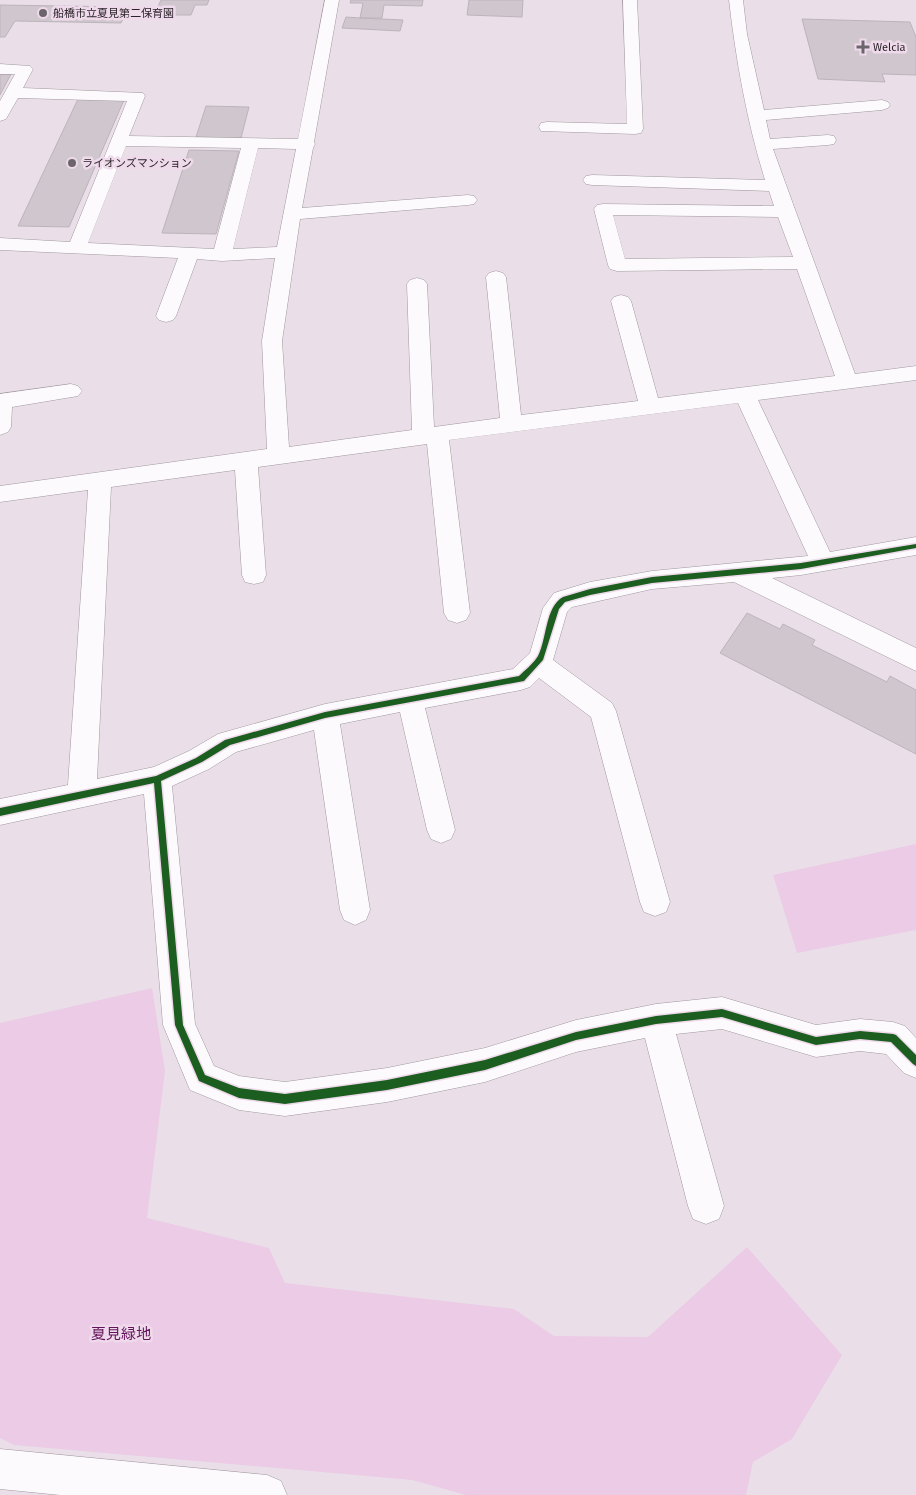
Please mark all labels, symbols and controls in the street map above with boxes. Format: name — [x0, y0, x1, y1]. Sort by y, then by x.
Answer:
marker: 船橋市立夏見第二保育園 — [37, 7, 49, 19]
place label: 船橋市立夏見第二保育園 — [53, 7, 174, 20]
marker: Welcia — [857, 41, 869, 53]
place label: Welcia — [873, 41, 905, 54]
marker: ライオンズマンション — [66, 157, 78, 169]
place label: ライオンズマンション — [82, 157, 192, 170]
park label: 夏見緑地 — [91, 1325, 151, 1343]

